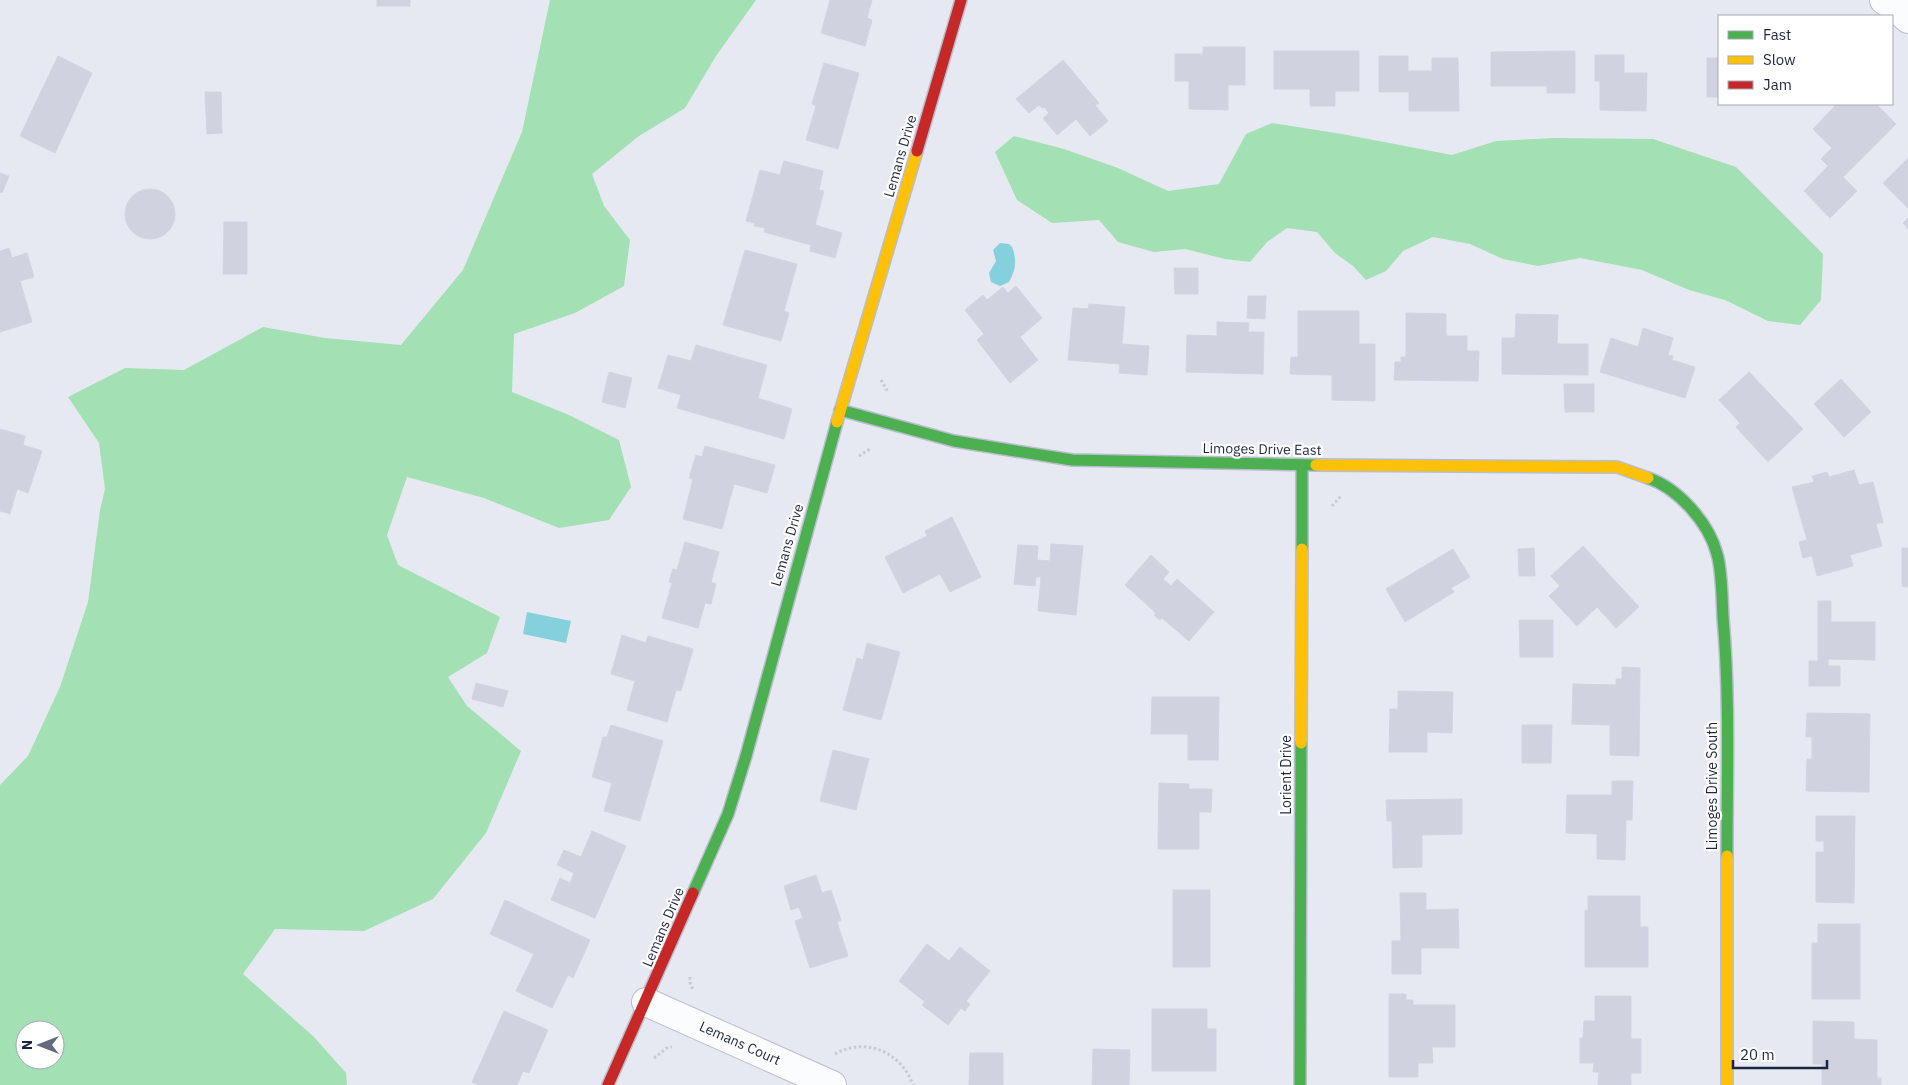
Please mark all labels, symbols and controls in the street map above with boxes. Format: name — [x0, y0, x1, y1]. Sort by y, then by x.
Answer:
legend — [1718, 15, 1893, 105]
text: Fast — [1763, 25, 1791, 44]
text: Slow — [1763, 50, 1796, 69]
text: Jam — [1763, 75, 1792, 94]
street label: Lemans Drive — [880, 112, 920, 199]
street label: Limoges Drive East — [1202, 439, 1322, 459]
street label: Lemans Drive — [767, 501, 807, 588]
street label: Limoges Drive South — [1703, 722, 1721, 850]
street label: Lorient Drive — [1277, 735, 1295, 815]
street label: Lemans Drive — [638, 884, 688, 970]
street label: Lemans Court — [697, 1017, 783, 1069]
north arrow — [15, 1020, 65, 1070]
scale bar — [1733, 1038, 1827, 1070]
text: N — [18, 1040, 36, 1050]
text: 20 m — [1740, 1045, 1775, 1064]

